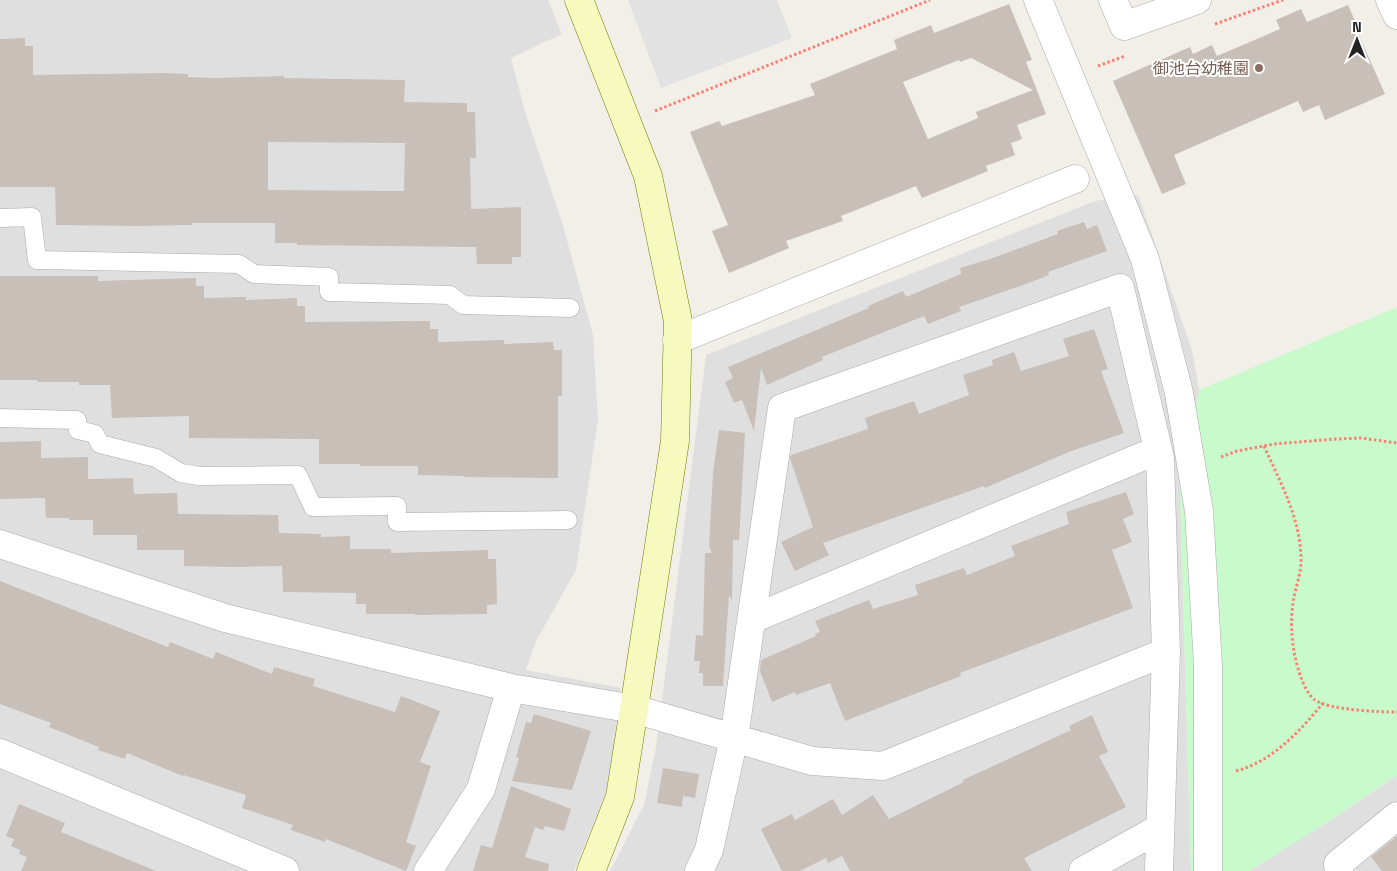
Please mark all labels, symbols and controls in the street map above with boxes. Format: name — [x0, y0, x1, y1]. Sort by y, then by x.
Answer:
north arrow — [1332, 15, 1382, 65]
text: N — [1352, 18, 1362, 36]
place label: 御池台幼稚園 — [1153, 58, 1249, 79]
marker: 御池台幼稚園 — [1253, 62, 1265, 74]

